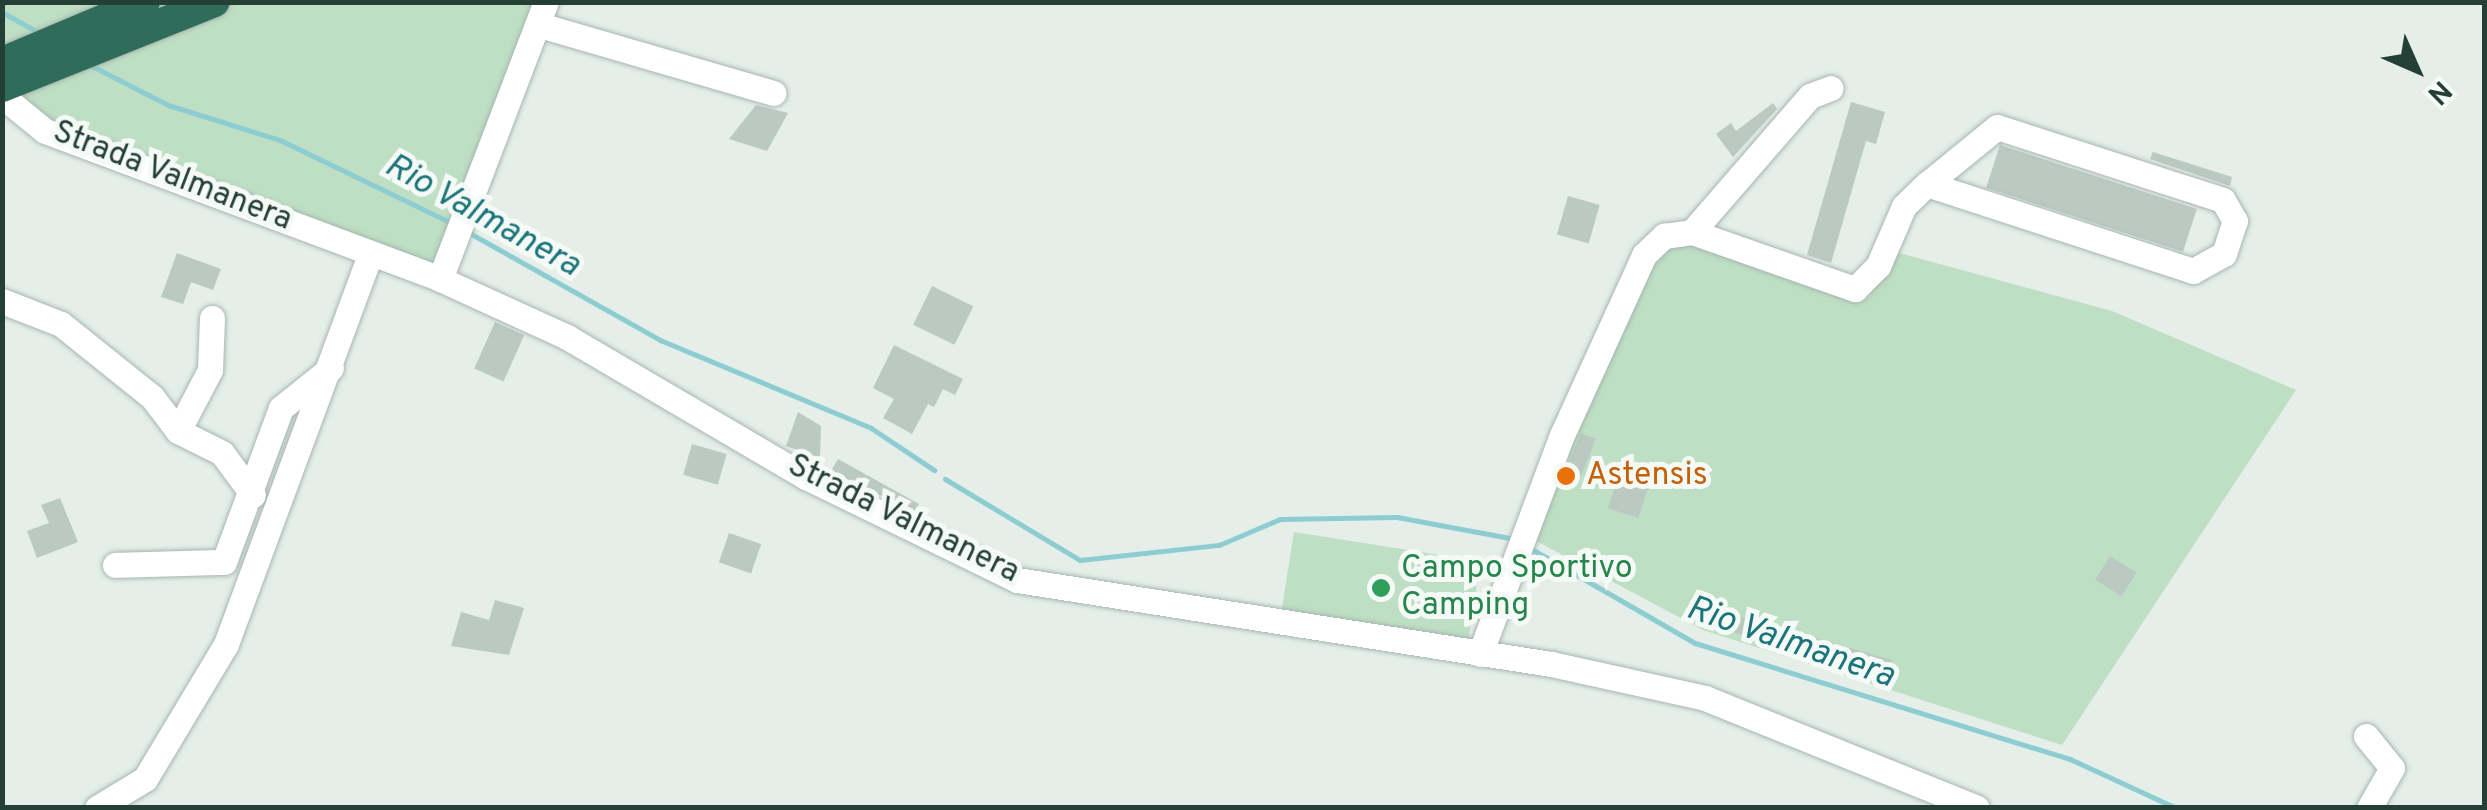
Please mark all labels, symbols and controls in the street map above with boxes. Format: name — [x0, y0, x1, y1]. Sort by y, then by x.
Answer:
north arrow — [2367, 20, 2467, 120]
text: N — [2418, 71, 2458, 111]
street label: Strada Valmanera — [46, 114, 298, 240]
water label: Rio Valmanera — [376, 145, 588, 287]
street label: Strada Valmanera — [780, 447, 1026, 593]
place label: Astensis — [1586, 457, 1708, 495]
marker: Astensis — [1555, 465, 1577, 487]
place label: Campo Sportivo Camping — [1401, 551, 1632, 626]
marker: Campo Sportivo Camping — [1370, 577, 1392, 599]
water label: Rio Valmanera — [1680, 588, 1900, 698]

